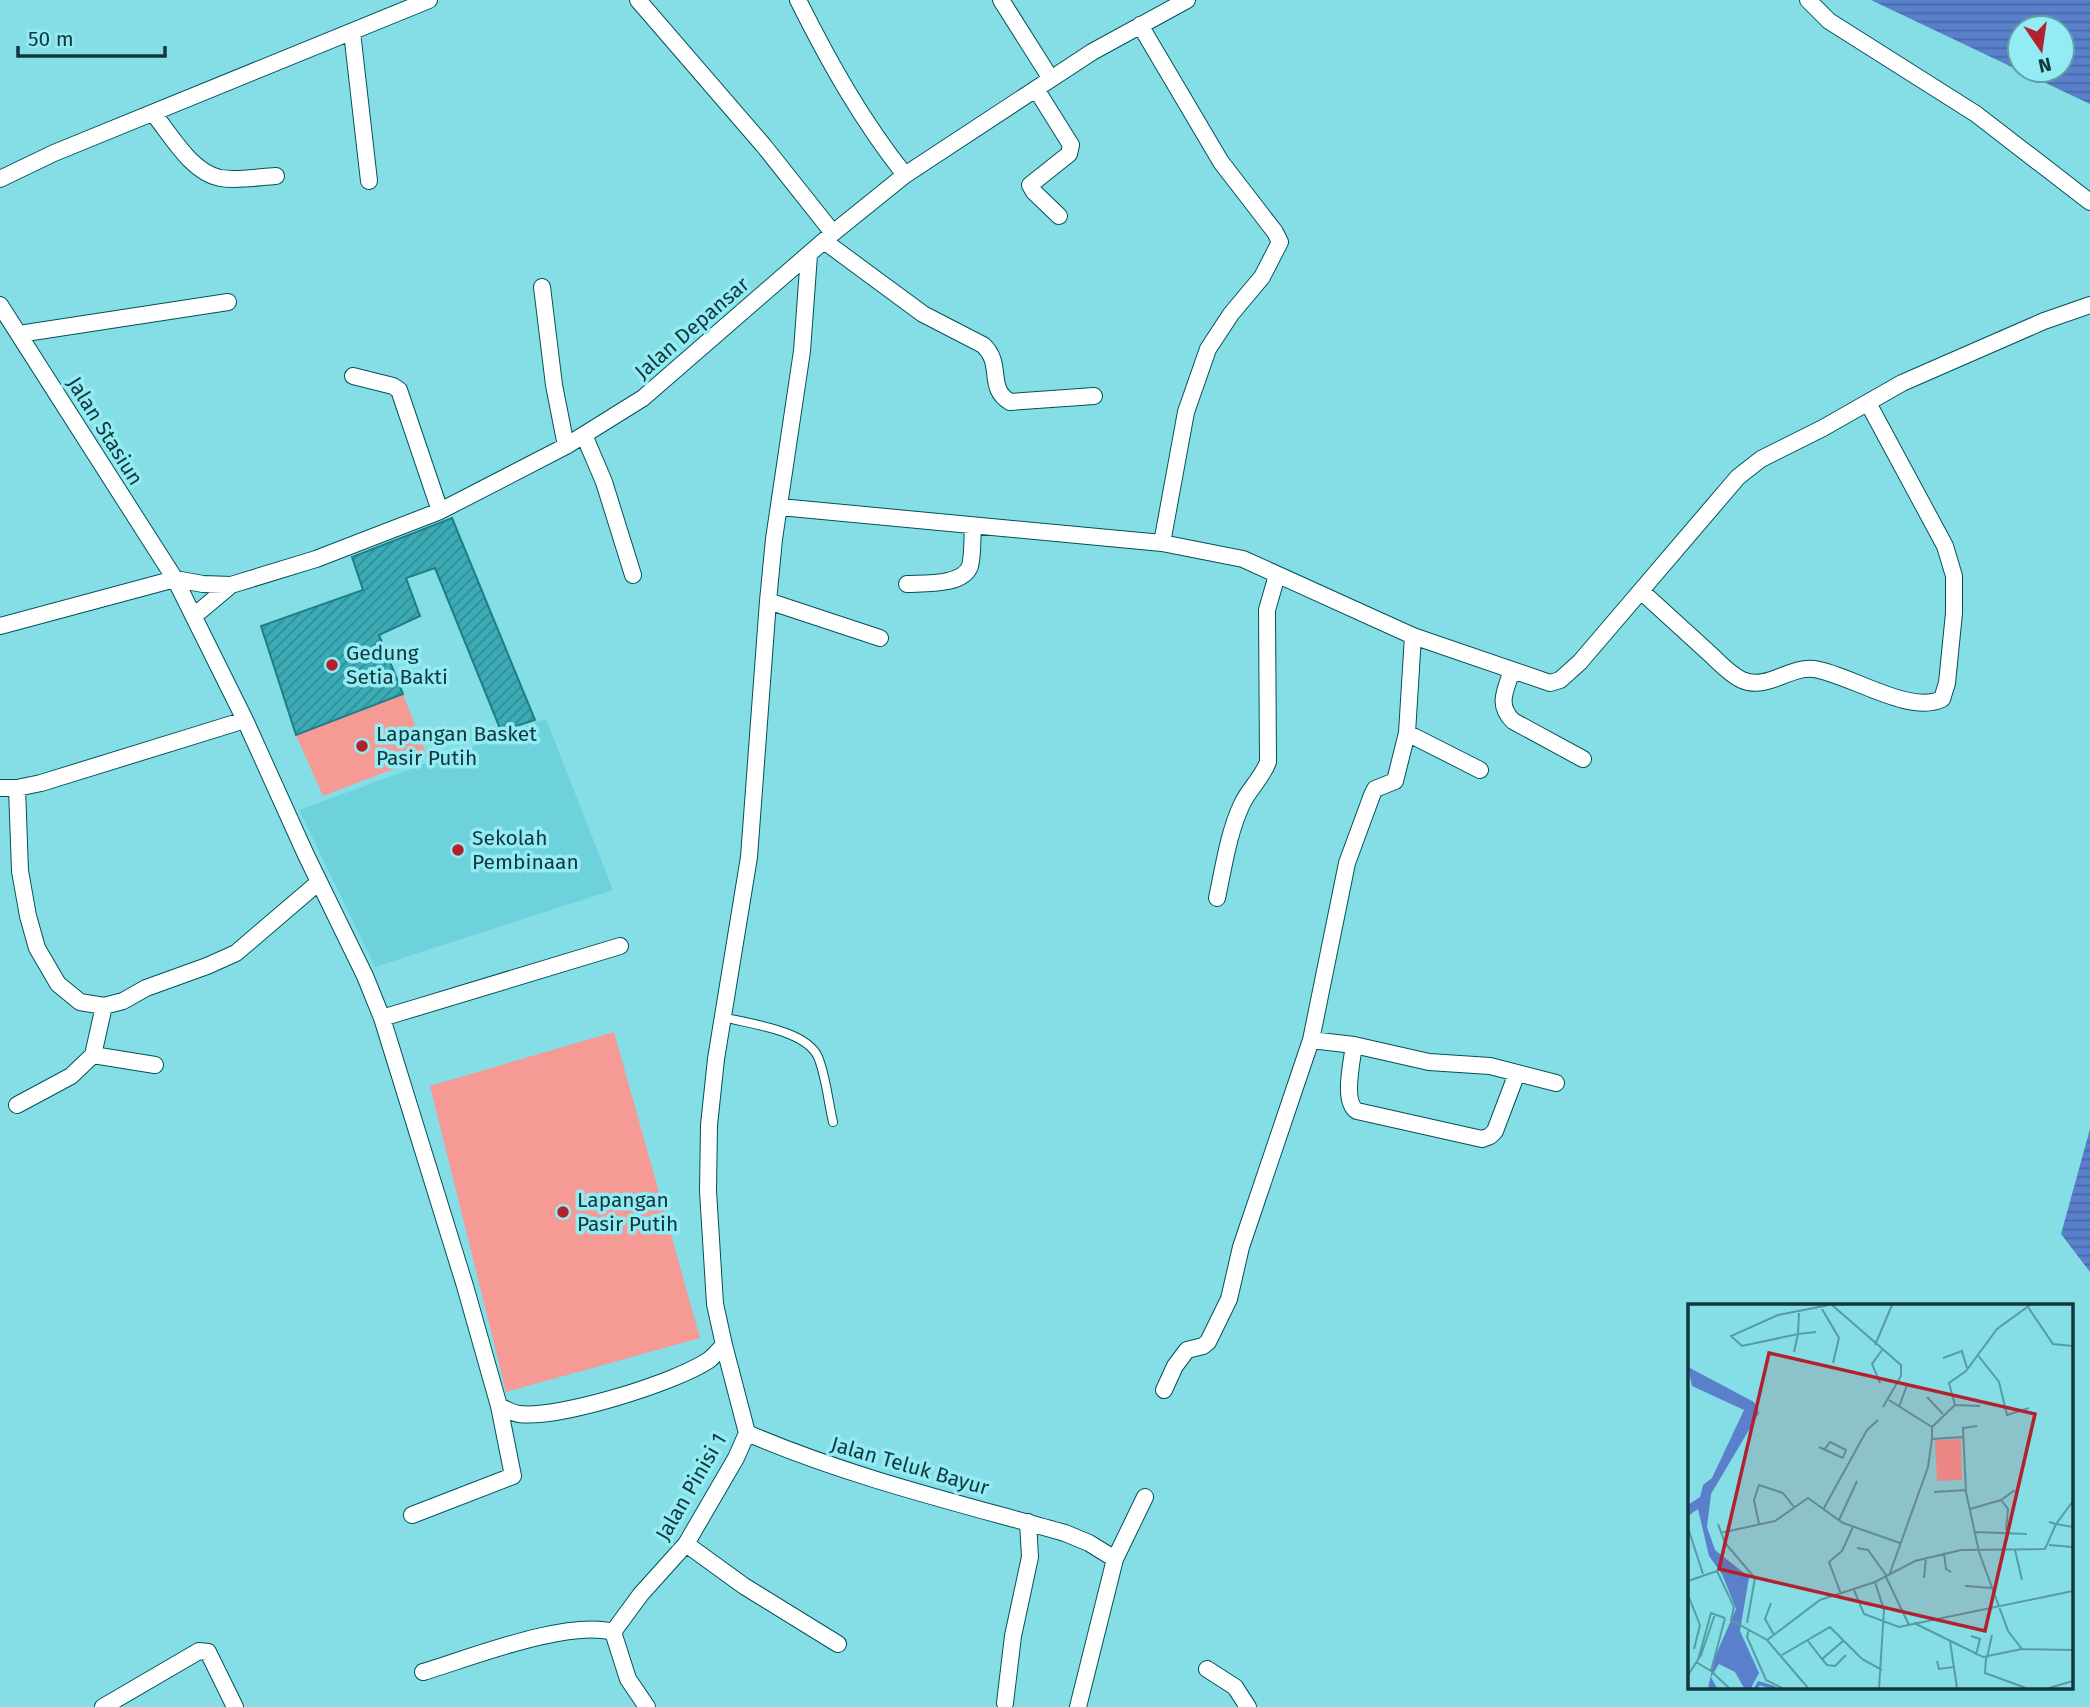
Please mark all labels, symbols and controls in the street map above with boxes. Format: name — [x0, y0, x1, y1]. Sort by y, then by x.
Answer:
scale bar — [18, 14, 164, 58]
north arrow — [2006, 14, 2076, 84]
text: 50 m — [28, 26, 74, 52]
text: N — [2036, 52, 2053, 78]
street label: Jalan Depansar — [629, 271, 755, 385]
street label: Jalan Stasiun — [61, 372, 149, 490]
place label: Gedung Setia Bakti — [346, 640, 448, 690]
marker: Gedung Setia Bakti — [324, 657, 340, 673]
place label: Lapangan Basket Pasir Putih — [376, 721, 537, 771]
marker: Lapangan Basket Pasir Putih — [354, 738, 370, 754]
place label: Sekolah Pembinaan — [472, 825, 579, 875]
marker: Sekolah Pembinaan — [450, 842, 466, 858]
place label: Lapangan Pasir Putih — [577, 1187, 678, 1237]
marker: Lapangan Pasir Putih — [555, 1204, 571, 1220]
inset map — [1688, 1304, 2072, 1690]
street label: Jalan Pinisi 1 — [650, 1429, 732, 1545]
street label: Jalan Teluk Bayur — [828, 1431, 992, 1501]

